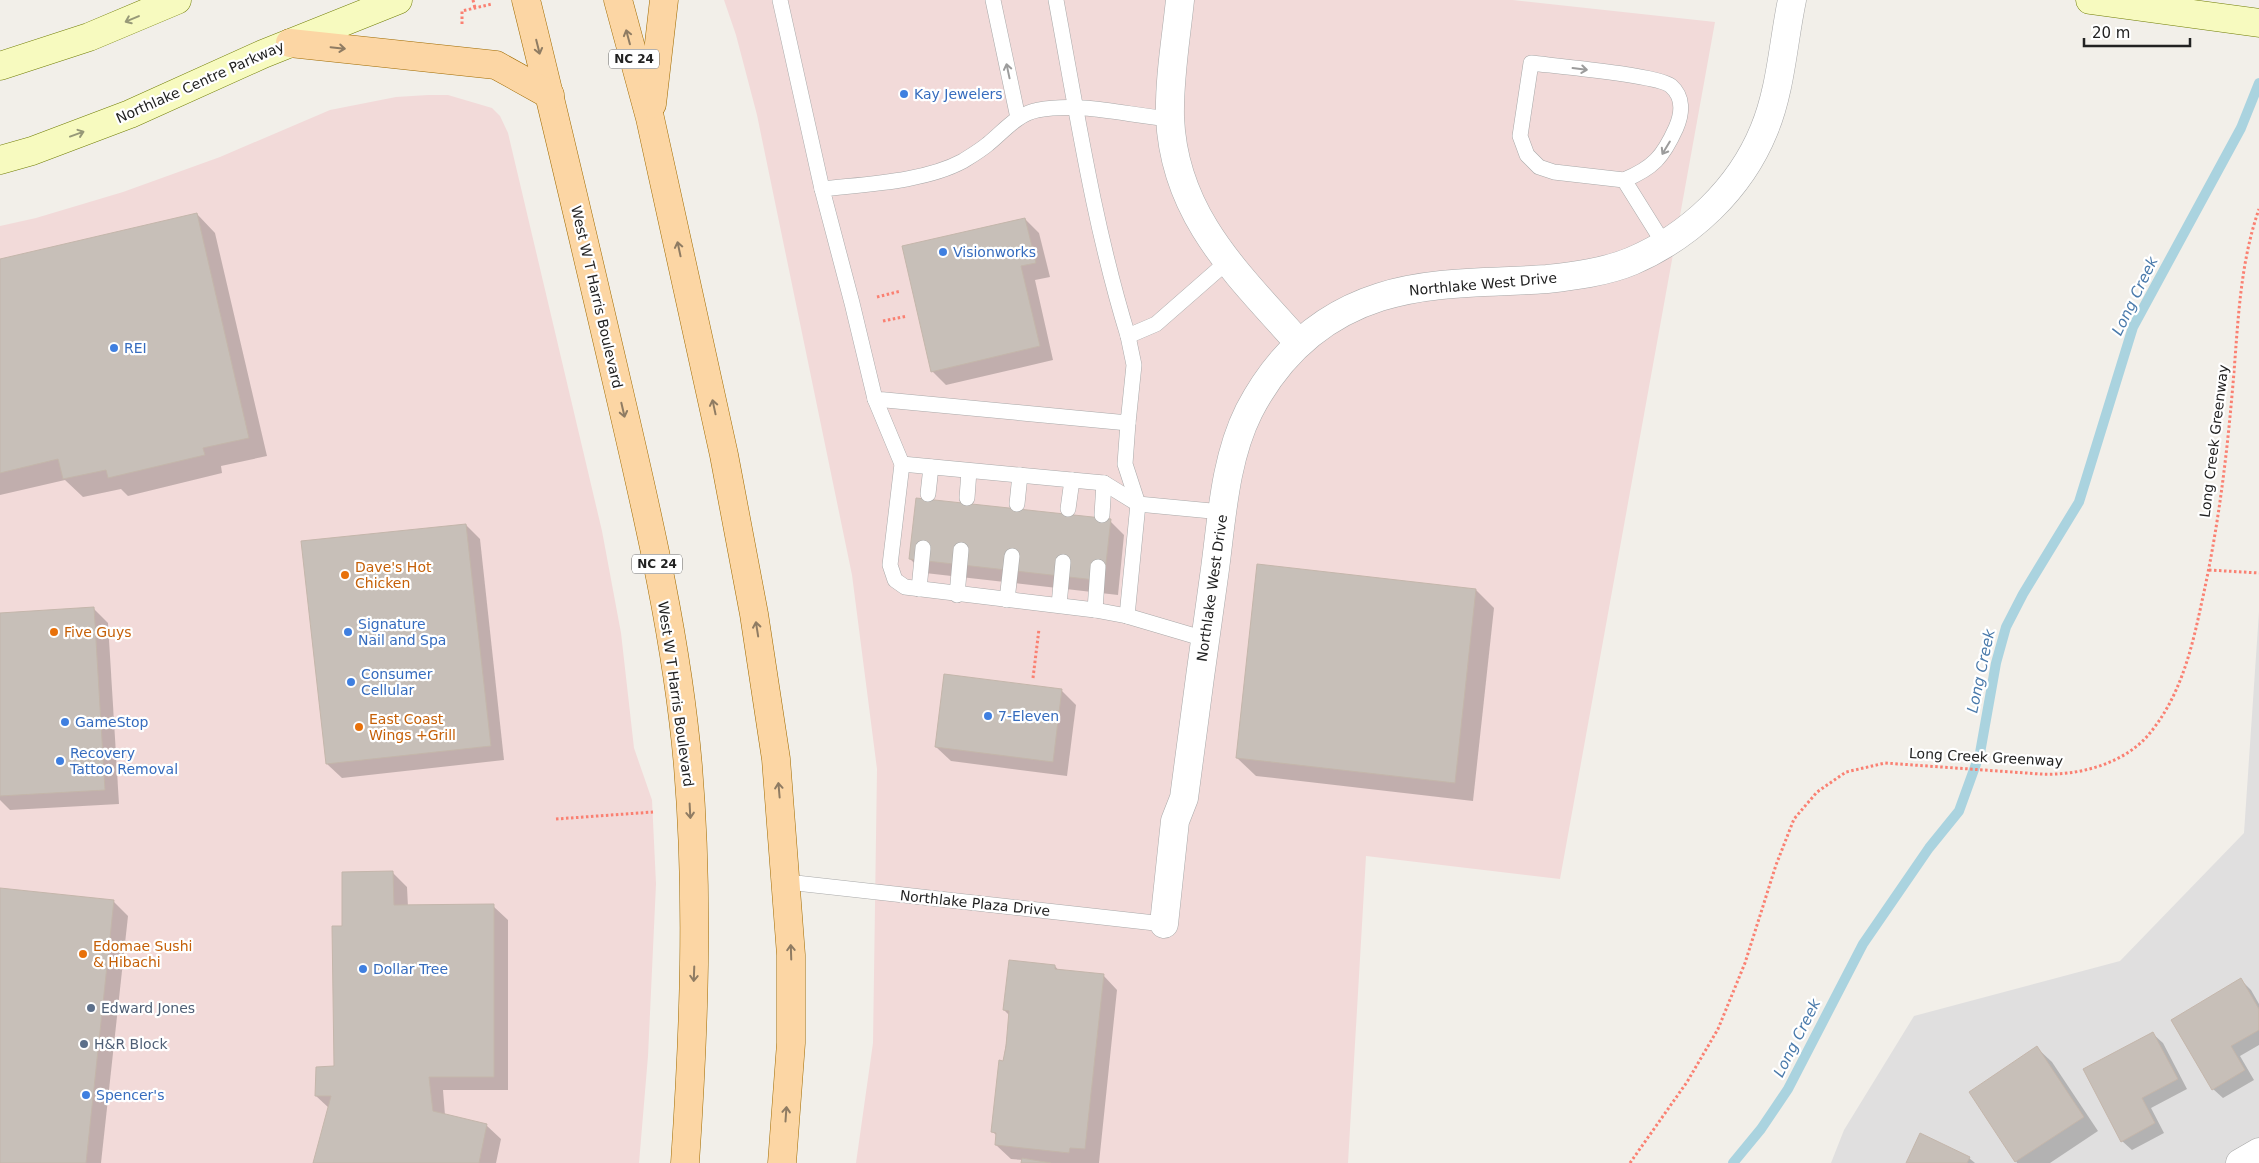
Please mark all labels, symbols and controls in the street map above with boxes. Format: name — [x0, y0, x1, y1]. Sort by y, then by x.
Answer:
one-way arrow — [125, 14, 140, 24]
scale bar — [2084, 15, 2190, 47]
text: 20 m — [2092, 24, 2130, 42]
one-way arrow — [623, 29, 633, 45]
street label: Northlake Centre Parkway — [114, 38, 286, 126]
one-way arrow — [534, 39, 543, 55]
one-way arrow — [330, 43, 346, 53]
road number: NC 24 — [609, 50, 659, 68]
one-way arrow — [1003, 63, 1012, 79]
one-way arrow — [1571, 64, 1587, 74]
place label: Kay Jewelers — [914, 86, 1003, 102]
marker: Kay Jewelers — [898, 88, 910, 100]
one-way arrow — [69, 129, 84, 138]
one-way arrow — [1660, 141, 1670, 155]
street label: West W T Harris Boulevard — [568, 204, 626, 390]
one-way arrow — [674, 241, 683, 257]
place label: Visionworks — [953, 244, 1036, 260]
marker: Visionworks — [937, 246, 949, 258]
water label: Long Creek — [2108, 253, 2162, 338]
street label: Northlake West Drive — [1408, 270, 1558, 298]
place label: REI — [124, 340, 147, 356]
marker: REI — [108, 342, 120, 354]
street label: Long Creek Greenway — [2197, 364, 2231, 518]
one-way arrow — [709, 400, 718, 416]
one-way arrow — [619, 401, 628, 417]
street label: Northlake West Drive — [1194, 513, 1230, 663]
road number: NC 24 — [632, 554, 682, 574]
place label: Dave's Hot Chicken — [355, 559, 432, 591]
marker: Dave's Hot Chicken — [339, 569, 351, 581]
street label: West W T Harris Boulevard — [655, 600, 697, 788]
place label: Signature Nail and Spa — [358, 616, 446, 648]
one-way arrow — [751, 622, 761, 638]
place label: Five Guys — [64, 624, 132, 640]
marker: Five Guys — [48, 626, 60, 638]
marker: Signature Nail and Spa — [342, 626, 354, 638]
water label: Long Creek — [1963, 626, 1999, 715]
place label: Consumer Cellular — [361, 666, 433, 698]
marker: Consumer Cellular — [345, 676, 357, 688]
place label: 7-Eleven — [998, 708, 1059, 724]
marker: 7-Eleven — [982, 710, 994, 722]
place label: East Coast Wings +Grill — [369, 711, 456, 743]
place label: GameStop — [75, 714, 149, 730]
marker: GameStop — [59, 716, 71, 728]
marker: East Coast Wings +Grill — [353, 721, 365, 733]
place label: Recovery Tattoo Removal — [69, 745, 178, 777]
street label: Long Creek Greenway — [1909, 745, 2063, 769]
marker: Recovery Tattoo Removal — [54, 755, 66, 767]
one-way arrow — [774, 782, 783, 798]
one-way arrow — [686, 803, 695, 819]
street label: Northlake Plaza Drive — [899, 887, 1051, 919]
place label: Edomae Sushi & Hibachi — [93, 938, 192, 970]
one-way arrow — [786, 944, 795, 960]
marker: Edomae Sushi & Hibachi — [77, 948, 89, 960]
place label: Dollar Tree — [373, 961, 448, 977]
marker: Dollar Tree — [357, 963, 369, 975]
one-way arrow — [690, 965, 699, 981]
water label: Long Creek — [1770, 995, 1825, 1080]
place label: Edward Jones — [101, 1000, 195, 1016]
marker: Edward Jones — [85, 1002, 97, 1014]
place label: H&R Block — [94, 1036, 168, 1052]
marker: H&R Block — [78, 1038, 90, 1050]
place label: Spencer's — [96, 1087, 164, 1103]
marker: Spencer's — [80, 1089, 92, 1101]
one-way arrow — [781, 1107, 790, 1123]

